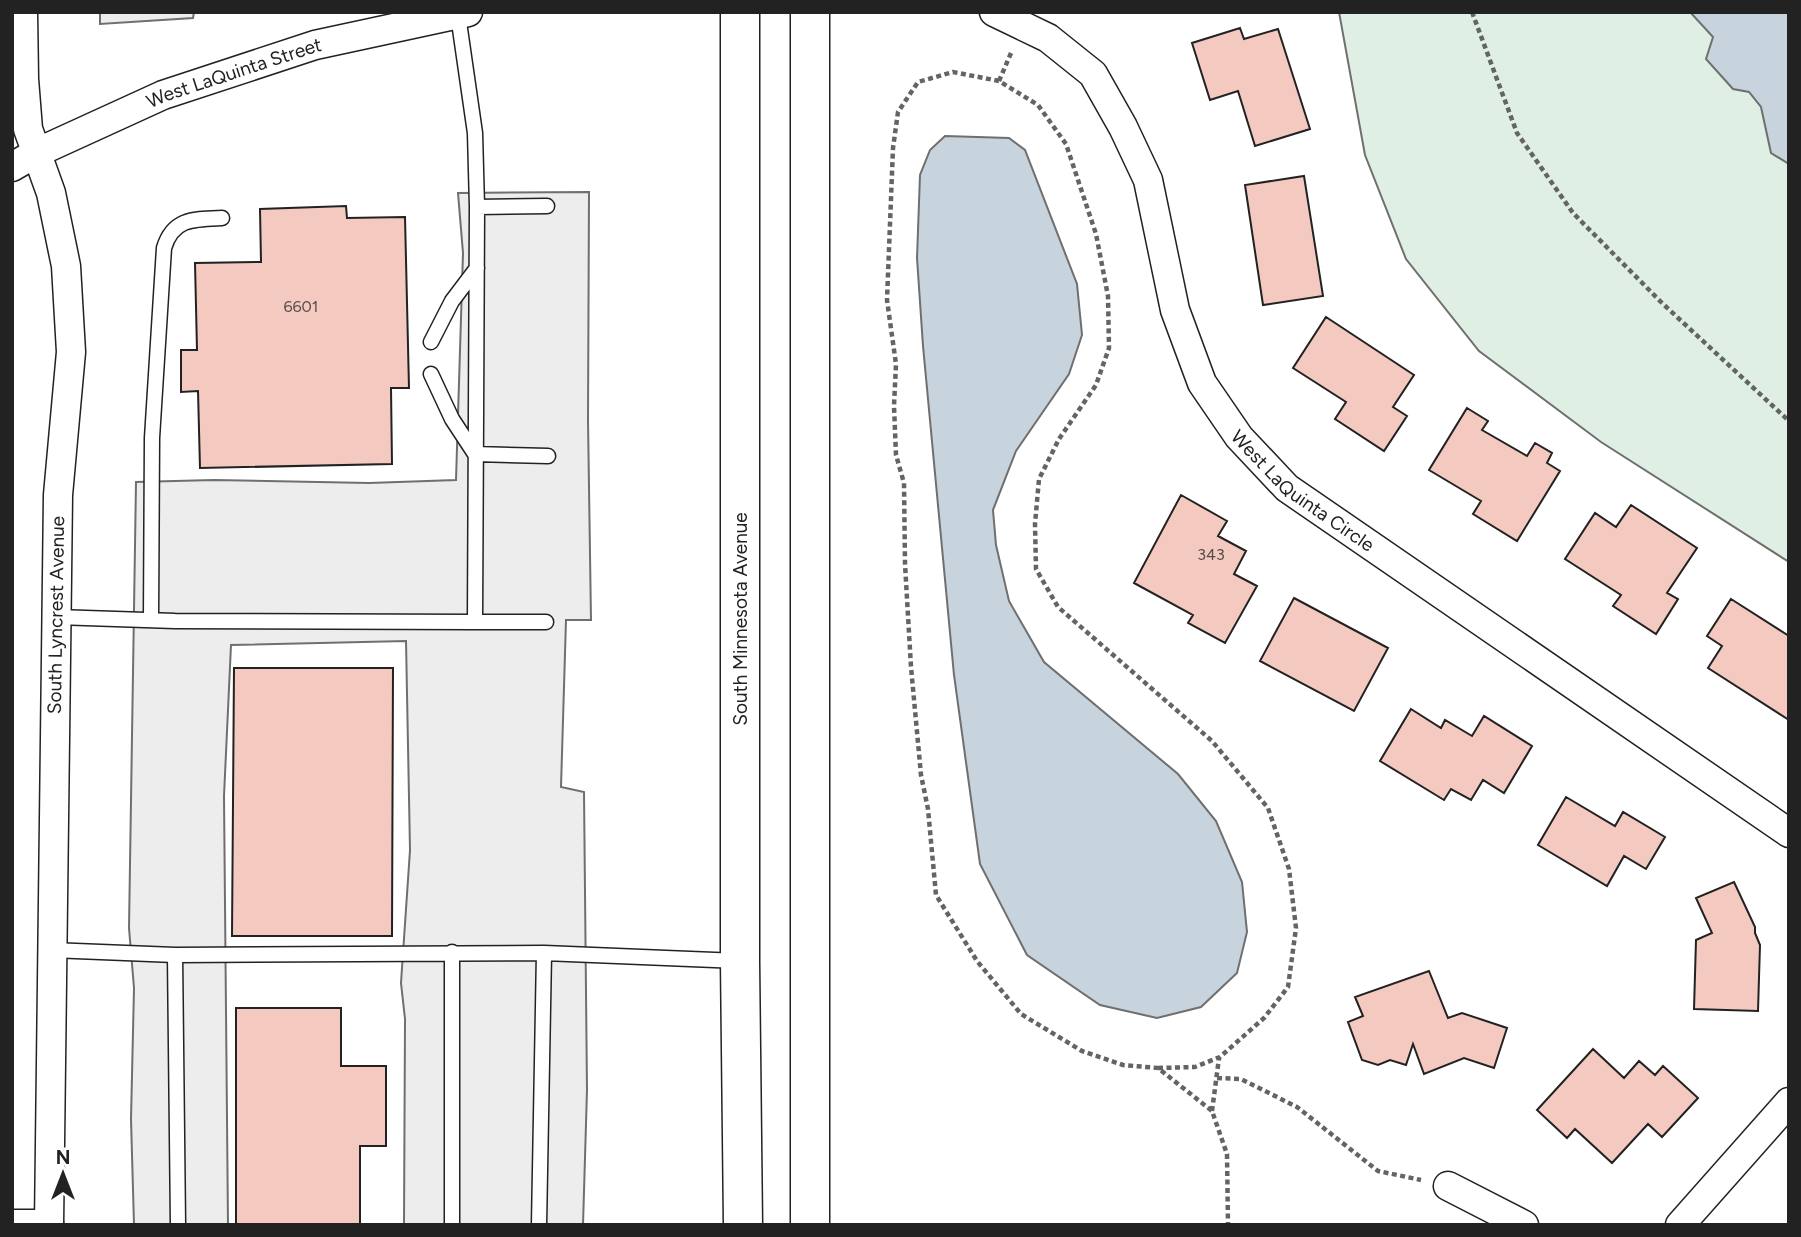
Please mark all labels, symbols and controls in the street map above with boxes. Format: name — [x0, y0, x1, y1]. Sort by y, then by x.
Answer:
street label: West LaQuinta Street — [143, 32, 324, 113]
house number: 6601 — [284, 297, 318, 316]
street label: West LaQuinta Circle — [1227, 425, 1379, 556]
street label: South Minnesota Avenue — [729, 512, 752, 726]
street label: South Lyncrest Avenue — [43, 516, 69, 714]
house number: 343 — [1197, 545, 1225, 564]
north arrow — [28, 1139, 98, 1209]
text: N — [56, 1146, 70, 1169]

